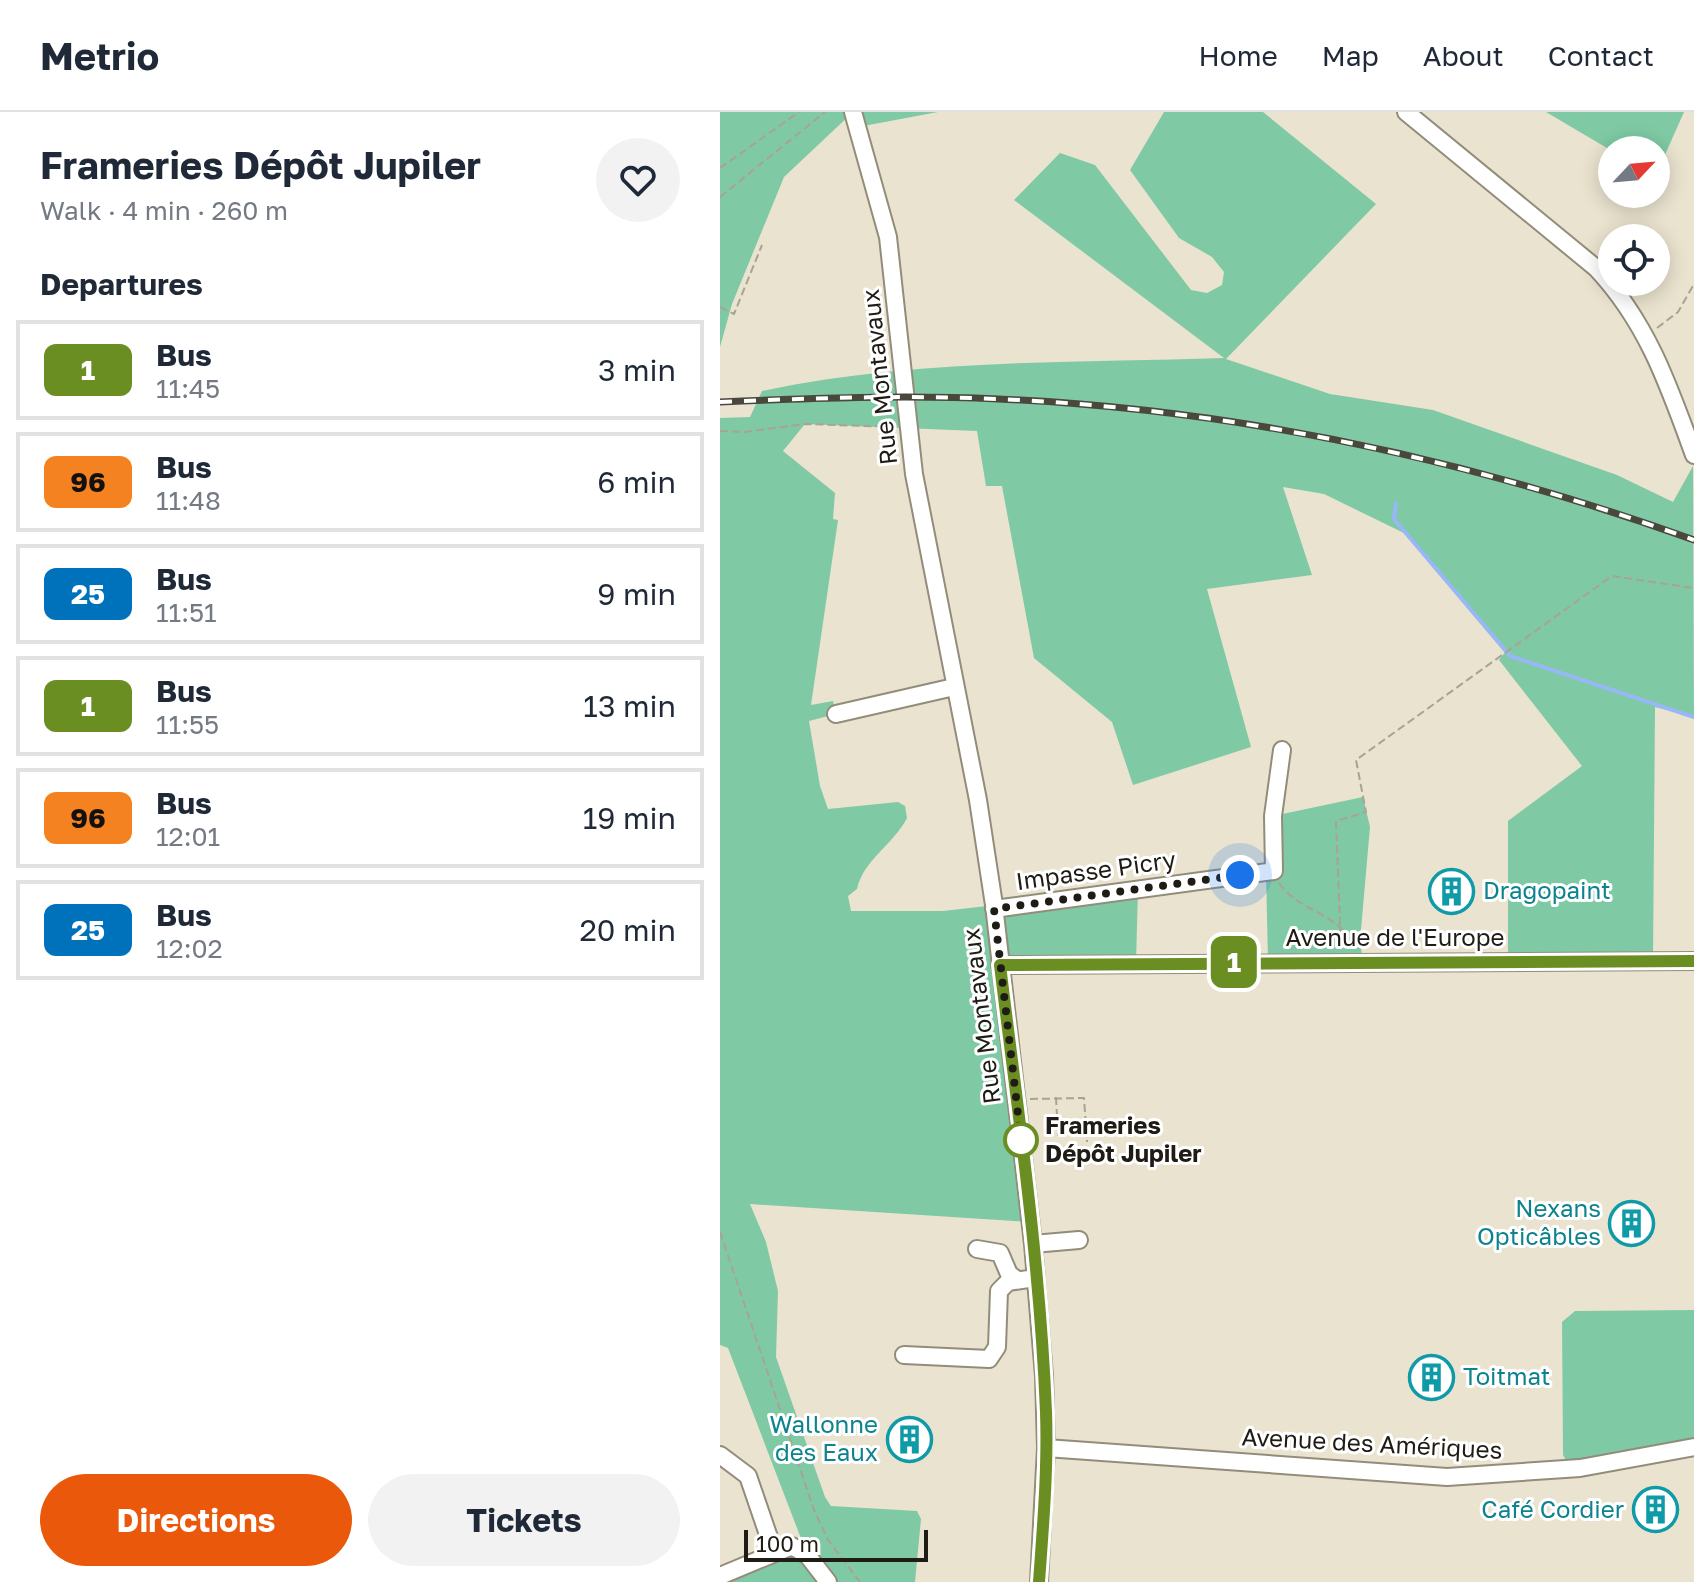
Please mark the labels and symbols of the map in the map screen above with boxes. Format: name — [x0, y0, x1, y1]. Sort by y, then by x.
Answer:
north arrow — [1598, 136, 1670, 208]
street label: Rue Montavaux — [855, 288, 902, 466]
street label: Impasse Picry — [1014, 844, 1178, 895]
your location — [1220, 855, 1260, 895]
building icon: Dragopaint — [1428, 867, 1476, 915]
place label: Dragopaint — [1483, 875, 1611, 904]
street label: Avenue de l'Europe — [1286, 922, 1504, 951]
street label: Rue Montavaux — [955, 927, 1006, 1106]
line badge: 1 — [1208, 936, 1260, 988]
place label: Frameries Dépôt Jupiler — [1045, 1110, 1202, 1167]
marker: Frameries Dépôt Jupiler — [1004, 1123, 1038, 1157]
place label: Nexans Opticâbles — [1477, 1193, 1601, 1250]
building icon: Nexans Opticâbles — [1608, 1199, 1656, 1247]
building icon: Toitmat — [1408, 1353, 1456, 1401]
place label: Toitmat — [1463, 1361, 1550, 1390]
place label: Wallonne des Eaux — [769, 1409, 878, 1466]
building icon: Wallonne des Eaux — [885, 1415, 933, 1463]
street label: Avenue des Amériques — [1241, 1421, 1503, 1464]
building icon: Café Cordier — [1631, 1486, 1679, 1534]
place label: Café Cordier — [1481, 1494, 1624, 1523]
scale bar — [744, 1526, 928, 1562]

